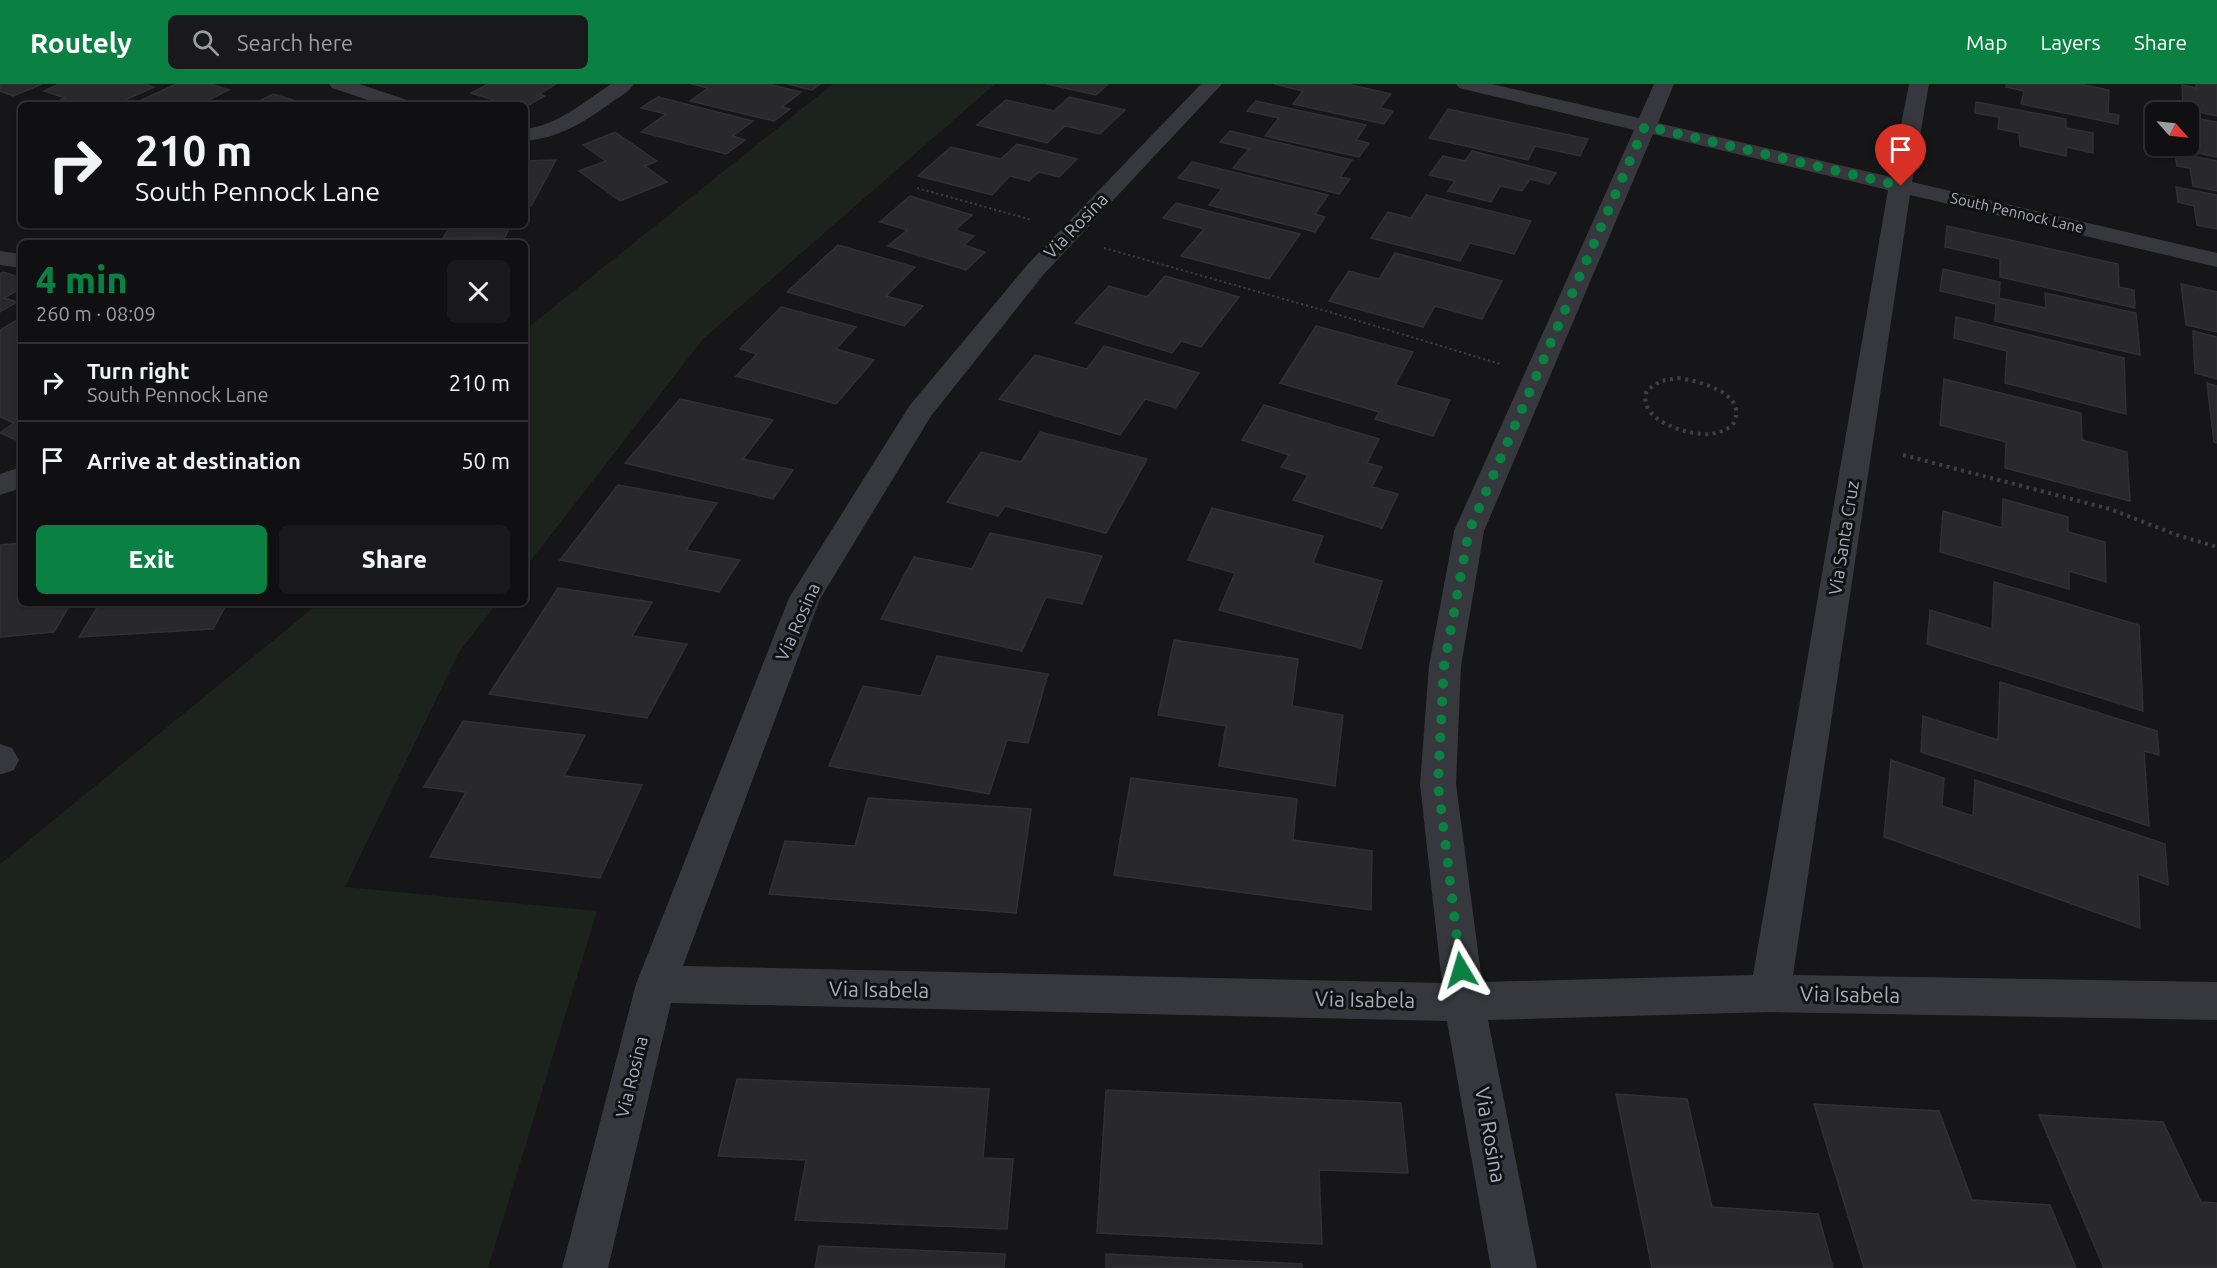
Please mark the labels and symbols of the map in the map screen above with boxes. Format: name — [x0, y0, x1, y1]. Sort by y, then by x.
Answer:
north arrow — [2145, 102, 2199, 156]
pin — [1875, 124, 1926, 186]
street label: Via Rosina — [1039, 188, 1111, 262]
street label: South Pennock Lane — [1949, 189, 2085, 236]
street label: Via Santa Cruz — [1824, 479, 1862, 596]
street label: Via Rosina — [771, 580, 823, 664]
position arrow — [1429, 938, 1493, 1002]
street label: Via Isabela — [829, 976, 929, 1002]
street label: Via Isabela — [1800, 981, 1900, 1007]
street label: Via Isabela — [1315, 986, 1415, 1012]
street label: Via Rosina — [611, 1034, 651, 1120]
street label: Via Rosina — [1471, 1085, 1511, 1185]

